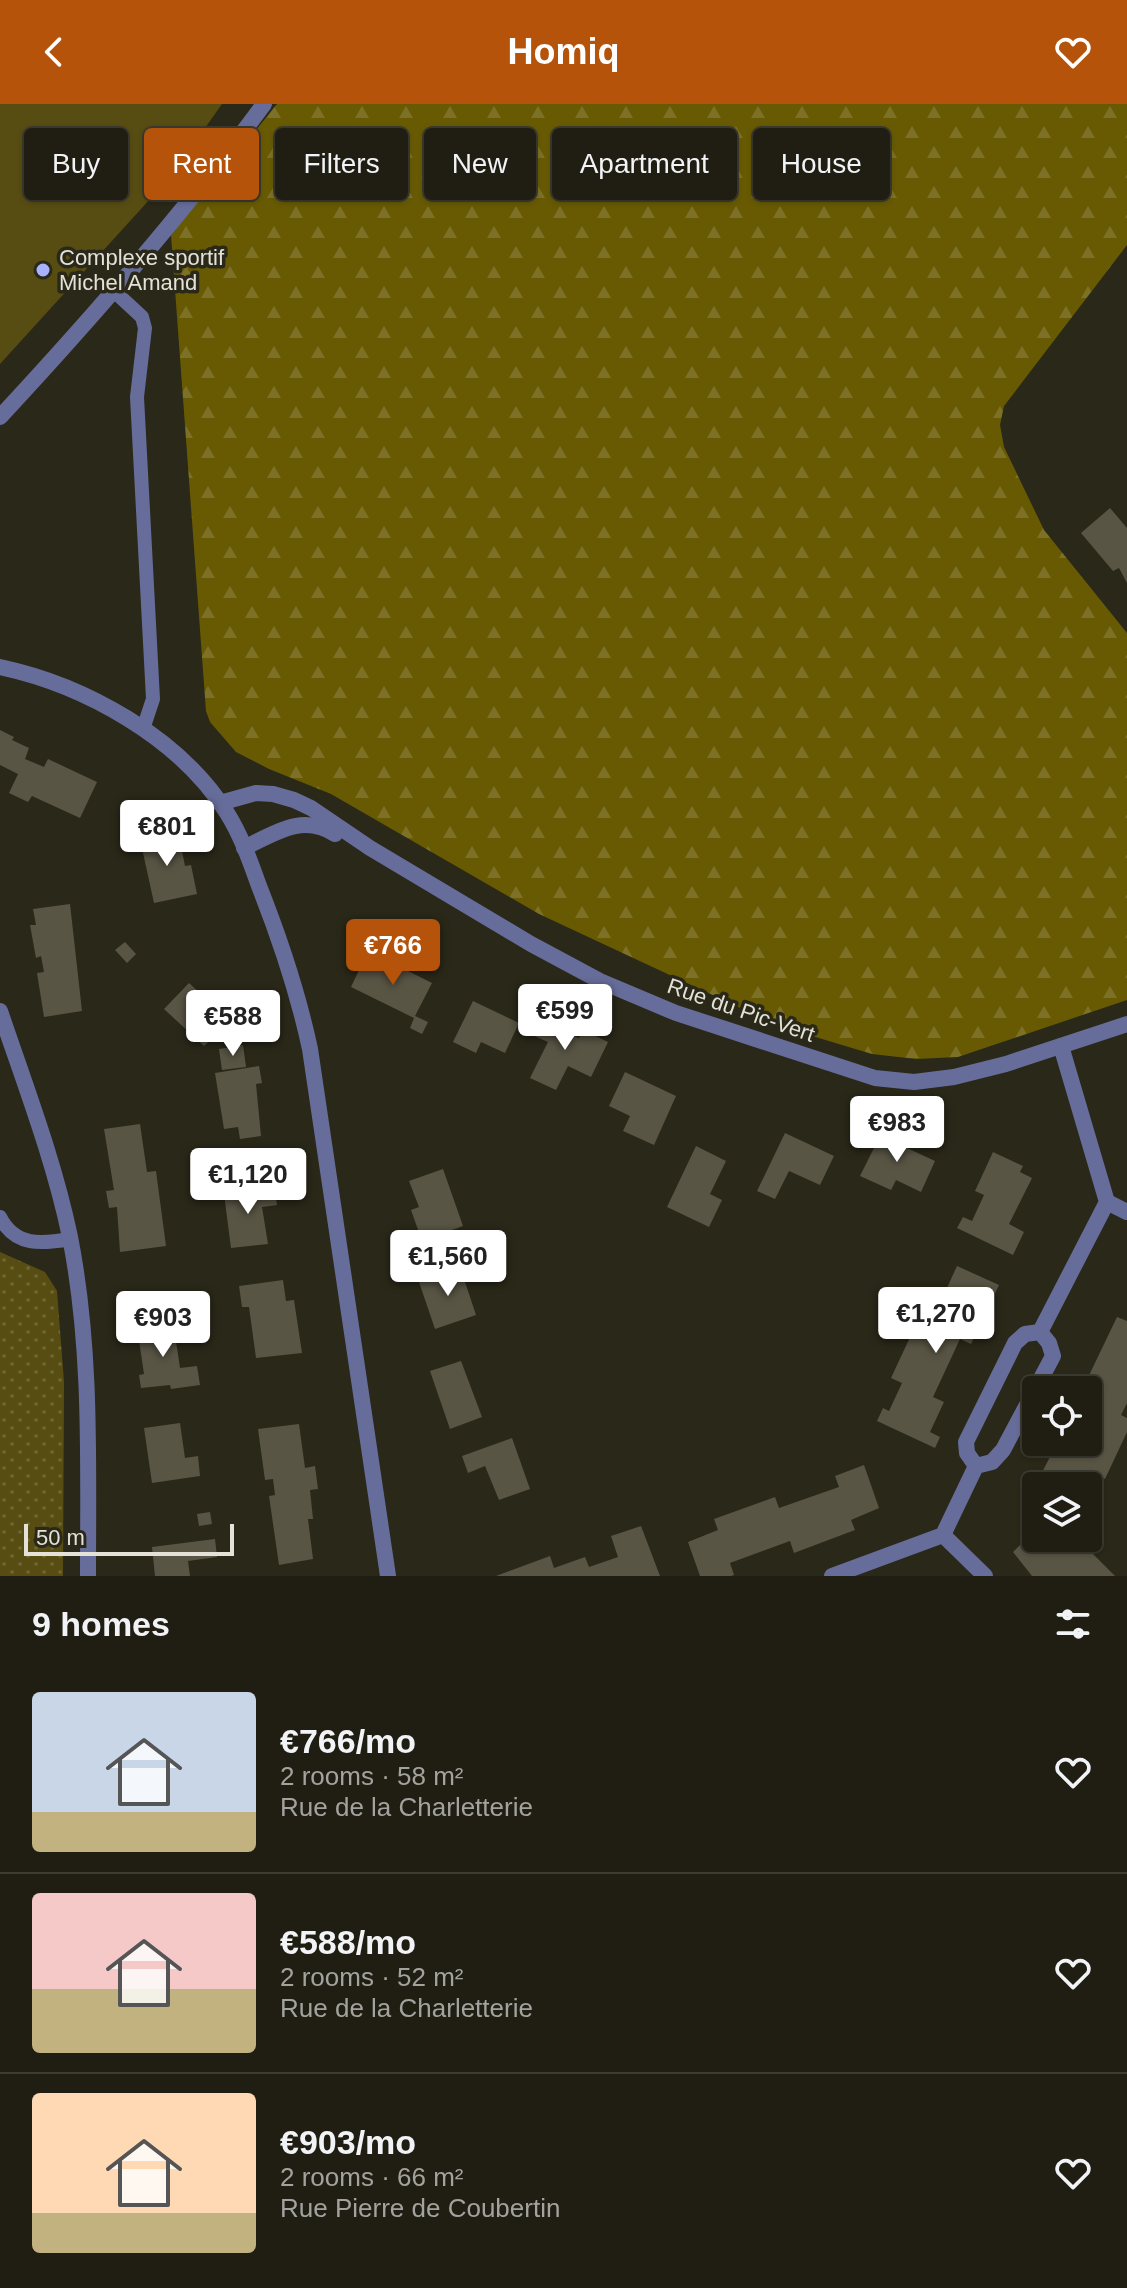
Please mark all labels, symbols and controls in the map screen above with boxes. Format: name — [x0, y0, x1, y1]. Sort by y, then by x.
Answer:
icon: back — [32, 30, 76, 74]
icon: heart — [1051, 30, 1095, 74]
text: Homiq — [508, 31, 620, 72]
chip: Buy — [24, 128, 128, 200]
chip: Rent — [144, 128, 259, 200]
chip: Filters — [275, 128, 408, 200]
chip: New — [424, 128, 536, 200]
chip: Apartment — [552, 128, 737, 200]
chip: House — [753, 128, 890, 200]
place label: Complexe sportif Michel Amand — [59, 245, 225, 295]
marker: Complexe sportif Michel Amand — [34, 261, 52, 279]
pin: €801 — [120, 800, 214, 868]
text: €801 — [138, 811, 196, 841]
pin: €766 — [346, 919, 440, 987]
text: €766 — [364, 930, 422, 960]
street label: Rue du Pic-Vert — [664, 973, 818, 1047]
pin: €599 — [518, 984, 612, 1052]
pin: €588 — [186, 990, 280, 1058]
text: €599 — [536, 995, 594, 1025]
text: €588 — [204, 1001, 262, 1031]
pin: €983 — [850, 1096, 944, 1164]
text: €983 — [868, 1107, 926, 1137]
pin: €1,120 — [183, 1148, 313, 1216]
text: €1,120 — [208, 1159, 288, 1189]
pin: €1,560 — [383, 1230, 513, 1298]
text: €1,560 — [408, 1241, 488, 1271]
pin: €1,270 — [871, 1287, 1001, 1355]
pin: €903 — [116, 1291, 210, 1359]
text: €1,270 — [896, 1298, 976, 1328]
text: €903 — [134, 1302, 192, 1332]
map controls — [1022, 1376, 1102, 1552]
button: locate — [1022, 1376, 1102, 1456]
button: layers — [1022, 1472, 1102, 1552]
scale bar — [24, 1520, 234, 1556]
text: 50 m — [36, 1525, 85, 1550]
icon: filters — [1051, 1602, 1095, 1646]
text: 9 homes — [32, 1605, 170, 1643]
text: €766/mo — [280, 1722, 416, 1760]
icon: home — [96, 1724, 192, 1820]
icon: heart — [1051, 1750, 1095, 1794]
text: 2 rooms · 58 m² — [280, 1761, 464, 1791]
text: Rue de la Charletterie — [280, 1792, 533, 1822]
text: €588/mo — [280, 1923, 416, 1961]
icon: home — [96, 1925, 192, 2021]
icon: heart — [1051, 1951, 1095, 1995]
text: 2 rooms · 52 m² — [280, 1962, 464, 1992]
text: Rue de la Charletterie — [280, 1993, 533, 2023]
text: €903/mo — [280, 2123, 416, 2161]
icon: home — [96, 2125, 192, 2221]
icon: heart — [1051, 2151, 1095, 2195]
text: 2 rooms · 66 m² — [280, 2162, 464, 2192]
text: Rue Pierre de Coubertin — [280, 2193, 560, 2223]

